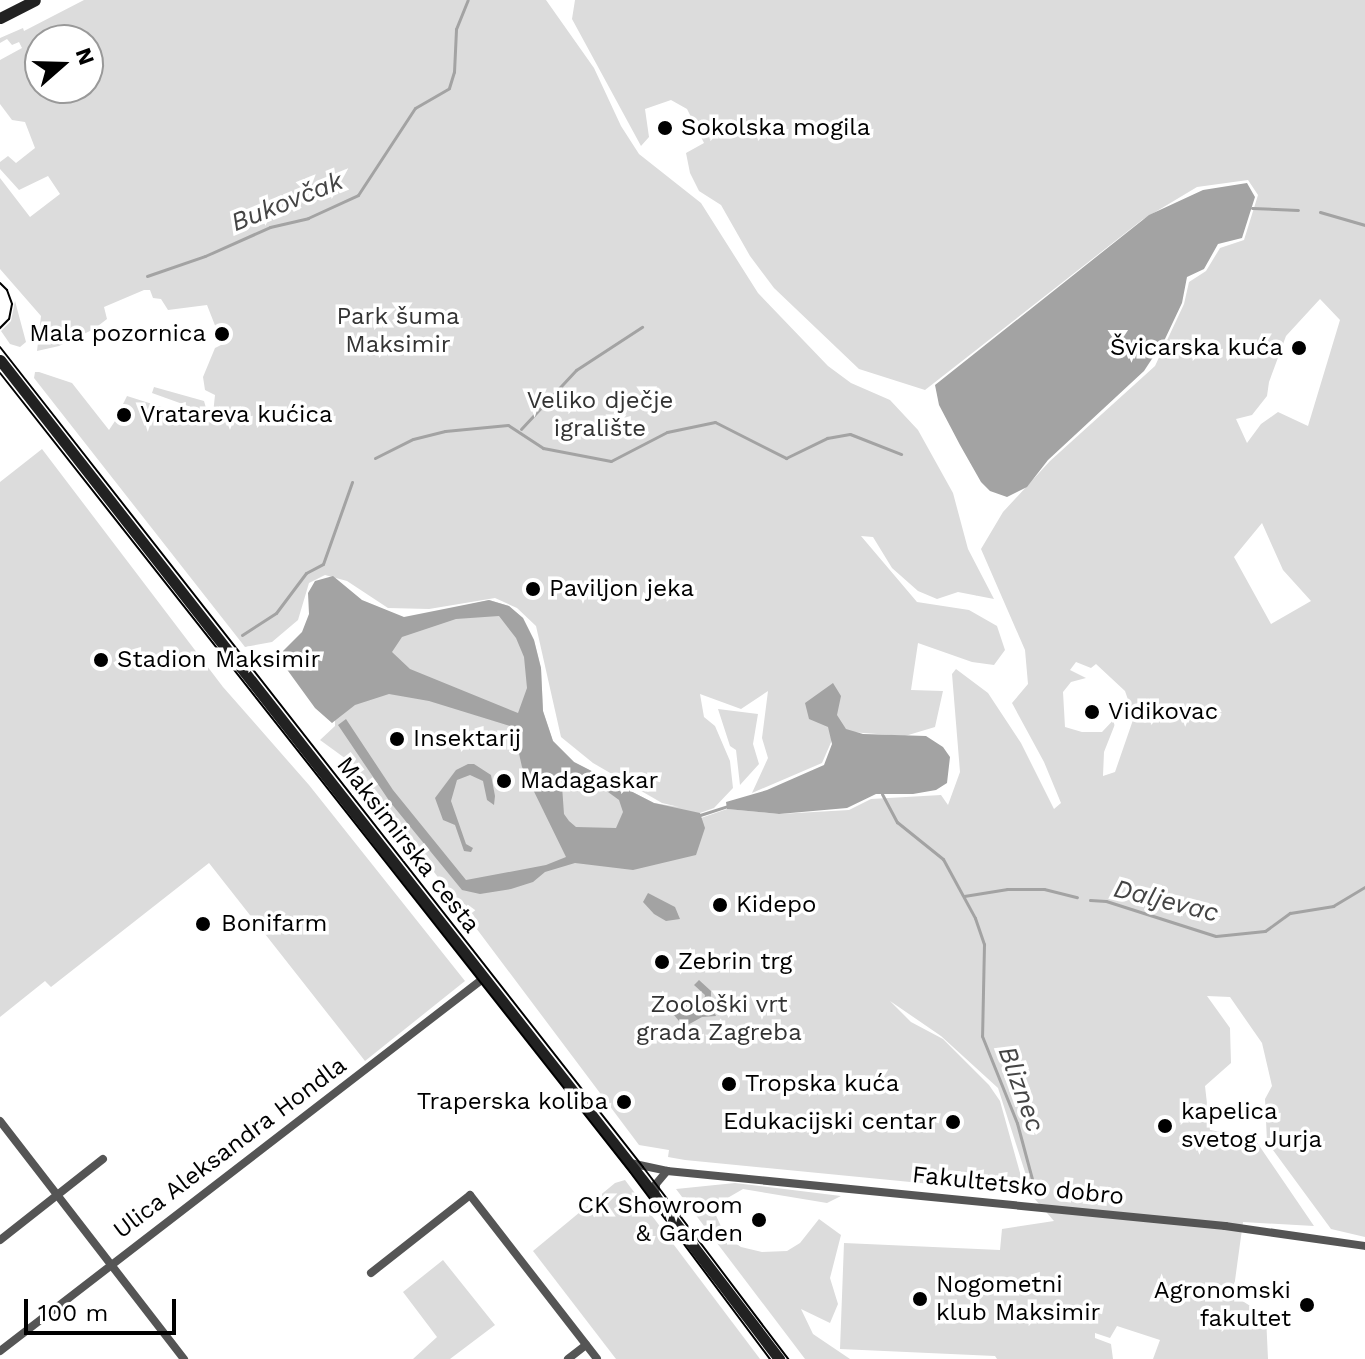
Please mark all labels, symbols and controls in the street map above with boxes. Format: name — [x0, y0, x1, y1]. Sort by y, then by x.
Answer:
north arrow — [24, 24, 104, 104]
text: N — [71, 44, 100, 68]
place label: Sokolska mogila — [681, 114, 871, 142]
marker: Sokolska mogila — [656, 119, 674, 137]
water label: Bukovčak — [226, 165, 348, 239]
park label: Park šuma Maksimir — [336, 303, 460, 359]
place label: Mala pozornica — [29, 320, 206, 348]
marker: Mala pozornica — [213, 325, 231, 343]
place label: Švicarska kuća — [1109, 334, 1283, 362]
marker: Švicarska kuća — [1290, 339, 1308, 357]
park label: Veliko dječje igralište — [527, 387, 673, 443]
place label: Vratareva kućica — [140, 401, 333, 429]
marker: Vratareva kućica — [115, 406, 133, 424]
place label: Paviljon jeka — [549, 575, 694, 603]
marker: Paviljon jeka — [524, 580, 542, 598]
place label: Stadion Maksimir — [117, 646, 320, 674]
marker: Stadion Maksimir — [92, 651, 110, 669]
place label: Vidikovac — [1108, 698, 1218, 726]
marker: Vidikovac — [1083, 703, 1101, 721]
place label: Insektarij — [413, 725, 521, 753]
marker: Insektarij — [388, 730, 406, 748]
street label: Maksimirska cesta — [330, 751, 486, 939]
place label: Madagaskar — [520, 767, 658, 795]
marker: Madagaskar — [495, 772, 513, 790]
water label: Daljevac — [1110, 873, 1222, 929]
place label: Kidepo — [736, 891, 816, 919]
marker: Kidepo — [711, 896, 729, 914]
place label: Bonifarm — [221, 910, 327, 938]
marker: Bonifarm — [192, 913, 214, 935]
place label: Zebrin trg — [678, 948, 793, 976]
marker: Zebrin trg — [653, 953, 671, 971]
park label: Zoološki vrt grada Zagreba — [636, 991, 802, 1047]
water label: Bliznec — [991, 1042, 1051, 1136]
street label: Ulica Aleksandra Hondla — [107, 1050, 353, 1246]
place label: Tropska kuća — [745, 1070, 900, 1098]
marker: Tropska kuća — [720, 1075, 738, 1093]
place label: Traperska koliba — [416, 1088, 608, 1116]
marker: Traperska koliba — [615, 1093, 633, 1111]
place label: kapelica svetog Jurja — [1181, 1098, 1323, 1154]
place label: Edukacijski centar — [723, 1108, 937, 1136]
marker: Edukacijski centar — [944, 1113, 962, 1131]
marker: kapelica svetog Jurja — [1156, 1117, 1174, 1135]
street label: Fakultetsko dobro — [911, 1161, 1125, 1211]
place label: CK Showroom & Garden — [577, 1192, 743, 1248]
marker: CK Showroom & Garden — [750, 1211, 768, 1229]
place label: Nogometni klub Maksimir — [936, 1271, 1100, 1327]
place label: Agronomski fakultet — [1154, 1277, 1291, 1333]
scale bar — [28, 1283, 180, 1333]
marker: Nogometni klub Maksimir — [911, 1290, 929, 1308]
marker: Agronomski fakultet — [1298, 1296, 1316, 1314]
text: 100 m — [38, 1299, 108, 1327]

